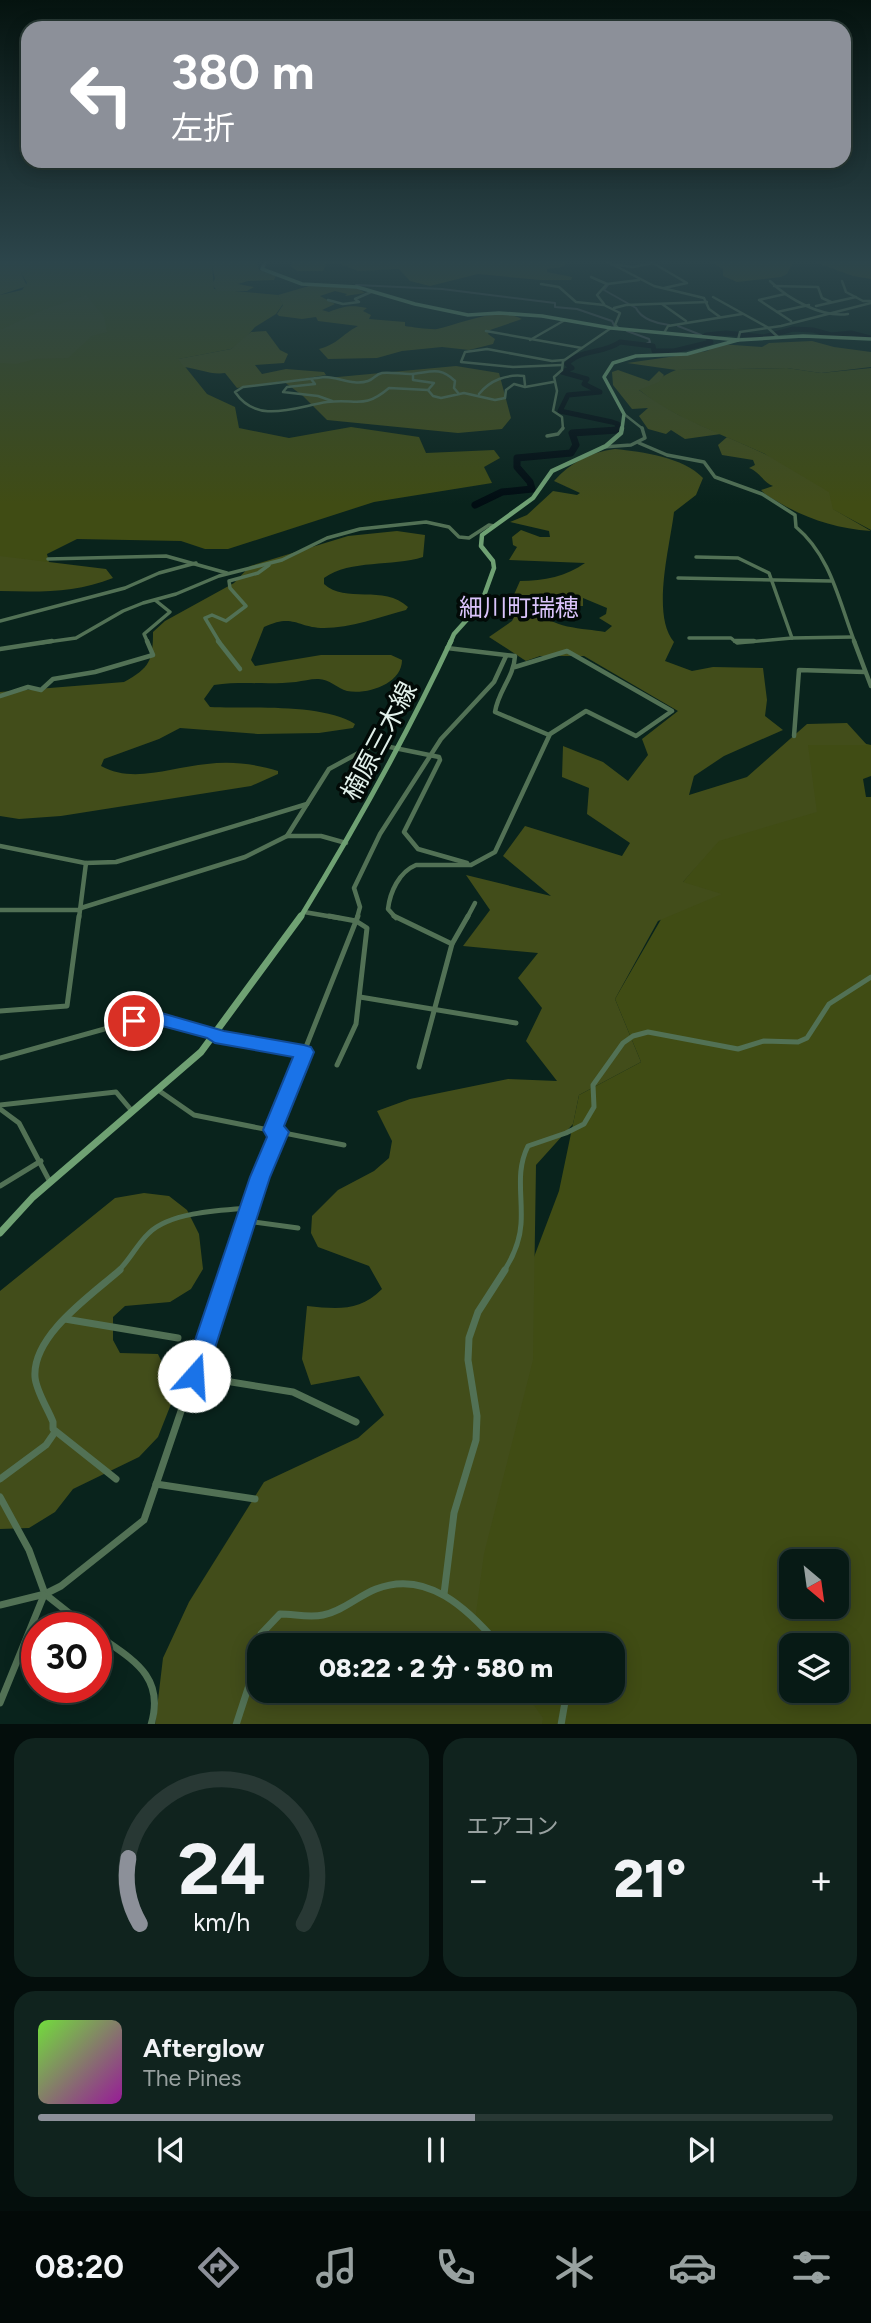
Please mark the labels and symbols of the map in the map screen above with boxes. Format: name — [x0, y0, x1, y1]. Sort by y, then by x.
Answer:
district label: 細川町瑞穂 — [459, 593, 579, 622]
street label: 楠原三木線 — [334, 676, 424, 806]
pin — [104, 991, 164, 1051]
position arrow — [157, 1339, 231, 1413]
north arrow — [779, 1549, 849, 1619]
speed limit sign: 30 — [21, 1612, 112, 1703]

